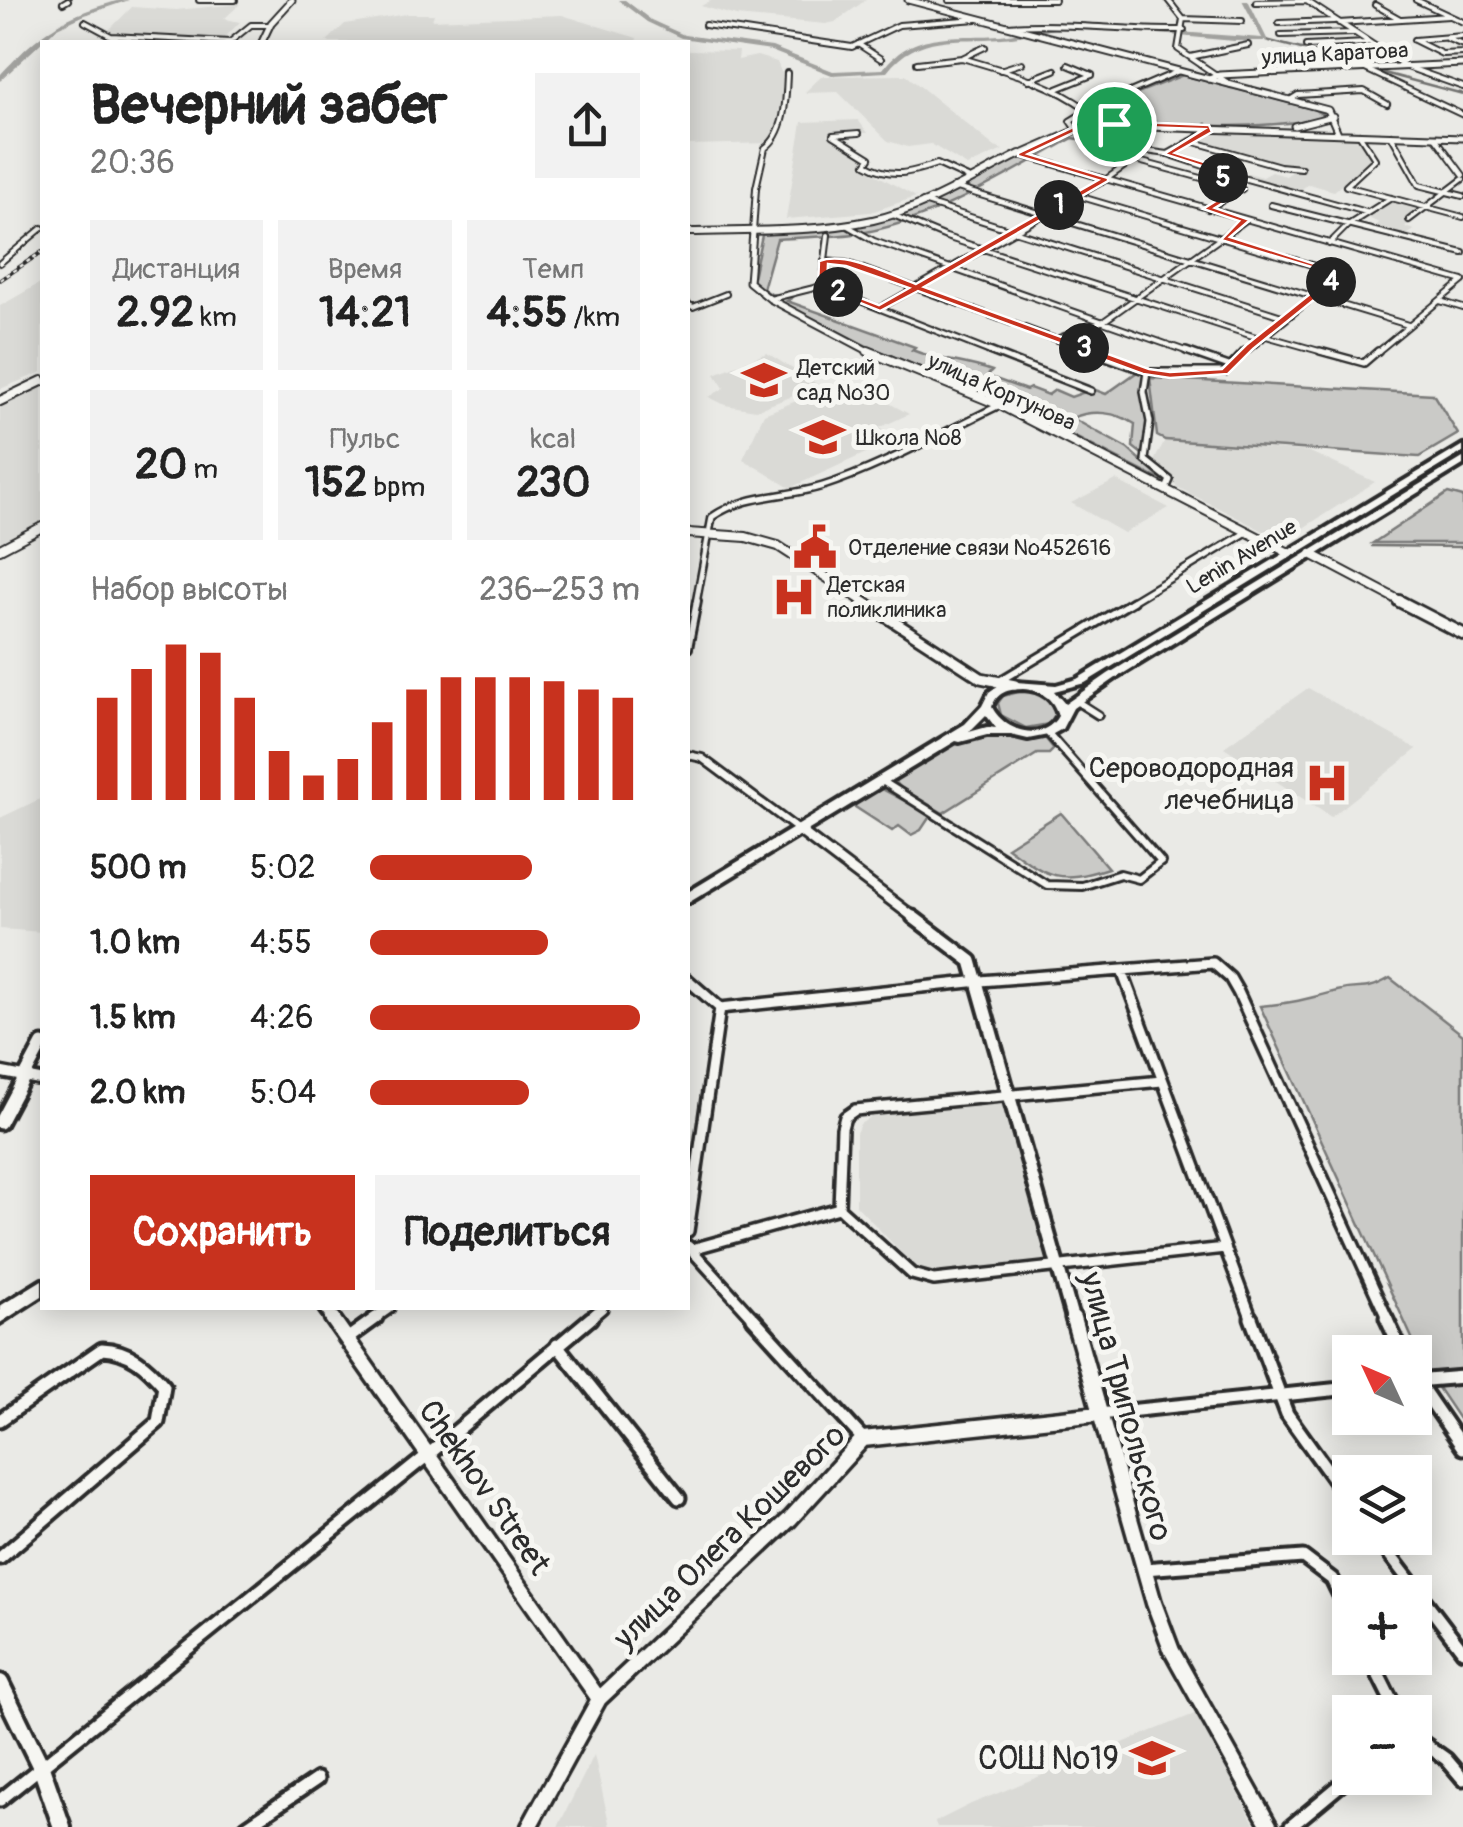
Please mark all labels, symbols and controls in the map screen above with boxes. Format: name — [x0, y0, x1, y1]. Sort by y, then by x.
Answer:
street label: улица Каратова — [1260, 36, 1409, 72]
text: Вечерний забег — [90, 71, 447, 140]
button: share — [535, 73, 640, 178]
pin — [1072, 82, 1157, 167]
icon: arrive — [1087, 97, 1142, 152]
text: 20:36 — [90, 143, 175, 183]
pin: 5 — [1198, 153, 1248, 203]
text: 5 — [1215, 160, 1231, 195]
pin: 1 — [1034, 180, 1084, 230]
text: 1 — [1054, 187, 1064, 222]
text: Дистанция — [113, 252, 240, 287]
text: Время — [328, 252, 402, 287]
text: Темп — [522, 252, 584, 287]
pin: 4 — [1306, 257, 1356, 307]
text: 4 — [1323, 264, 1339, 299]
pin: 2 — [813, 267, 863, 317]
text: 2 — [830, 274, 846, 309]
text: 2.92 — [116, 287, 194, 339]
text: 14:21 — [319, 287, 411, 339]
text: 4:55 — [486, 287, 568, 339]
text: km — [194, 300, 237, 335]
text: /km — [568, 300, 620, 335]
pin: 3 — [1059, 323, 1109, 373]
text: 3 — [1076, 330, 1092, 365]
street label: улица Кортунова — [923, 346, 1080, 437]
place label: Детский сад №30 — [796, 354, 890, 407]
school or university icon: Детский сад №30 — [740, 356, 788, 404]
school or university icon: Школа №8 — [799, 413, 847, 461]
text: Пульс — [330, 422, 400, 457]
text: kcal — [531, 422, 576, 457]
place label: Школа №8 — [856, 424, 962, 452]
text: 20 — [135, 439, 187, 491]
text: m — [187, 452, 218, 487]
text: 152 — [305, 457, 367, 509]
text: 230 — [516, 457, 590, 509]
text: bpm — [367, 470, 425, 505]
street label: Lenin Avenue — [1181, 513, 1302, 601]
public building icon: Отделение связи №452616 — [791, 523, 839, 571]
place label: Отделение связи №452616 — [848, 534, 1111, 562]
text: Набор высоты — [90, 570, 288, 610]
text: 236–253 m — [479, 570, 640, 610]
place label: Детская поликлиника — [826, 571, 946, 624]
hospital icon: Детская поликлиника — [770, 573, 818, 621]
place label: Сероводородная лечебница — [1089, 751, 1294, 818]
hospital icon: Сероводородная лечебница — [1303, 759, 1351, 807]
text: 500 m — [90, 848, 186, 888]
text: 5:02 — [250, 848, 316, 888]
text: 1.0 km — [90, 923, 180, 963]
text: 4:55 — [250, 923, 312, 963]
text: 1.5 km — [90, 998, 176, 1038]
text: 4:26 — [250, 998, 314, 1038]
text: 2.0 km — [90, 1073, 185, 1113]
text: 5:04 — [250, 1073, 316, 1113]
button: Сохранить — [90, 1175, 355, 1290]
button: Поделиться — [375, 1175, 640, 1290]
street label: улица Трипольского — [1071, 1266, 1181, 1545]
north arrow — [1332, 1335, 1432, 1435]
map controls — [1332, 1335, 1432, 1795]
street label: Chekhov Street — [409, 1392, 559, 1583]
street label: улица Олега Кошевого — [605, 1416, 854, 1659]
button: layers — [1332, 1455, 1432, 1555]
button: + — [1332, 1575, 1432, 1675]
button: − — [1332, 1695, 1432, 1795]
school or university icon: СОШ №19 — [1128, 1734, 1176, 1782]
place label: СОШ №19 — [978, 1739, 1119, 1779]

